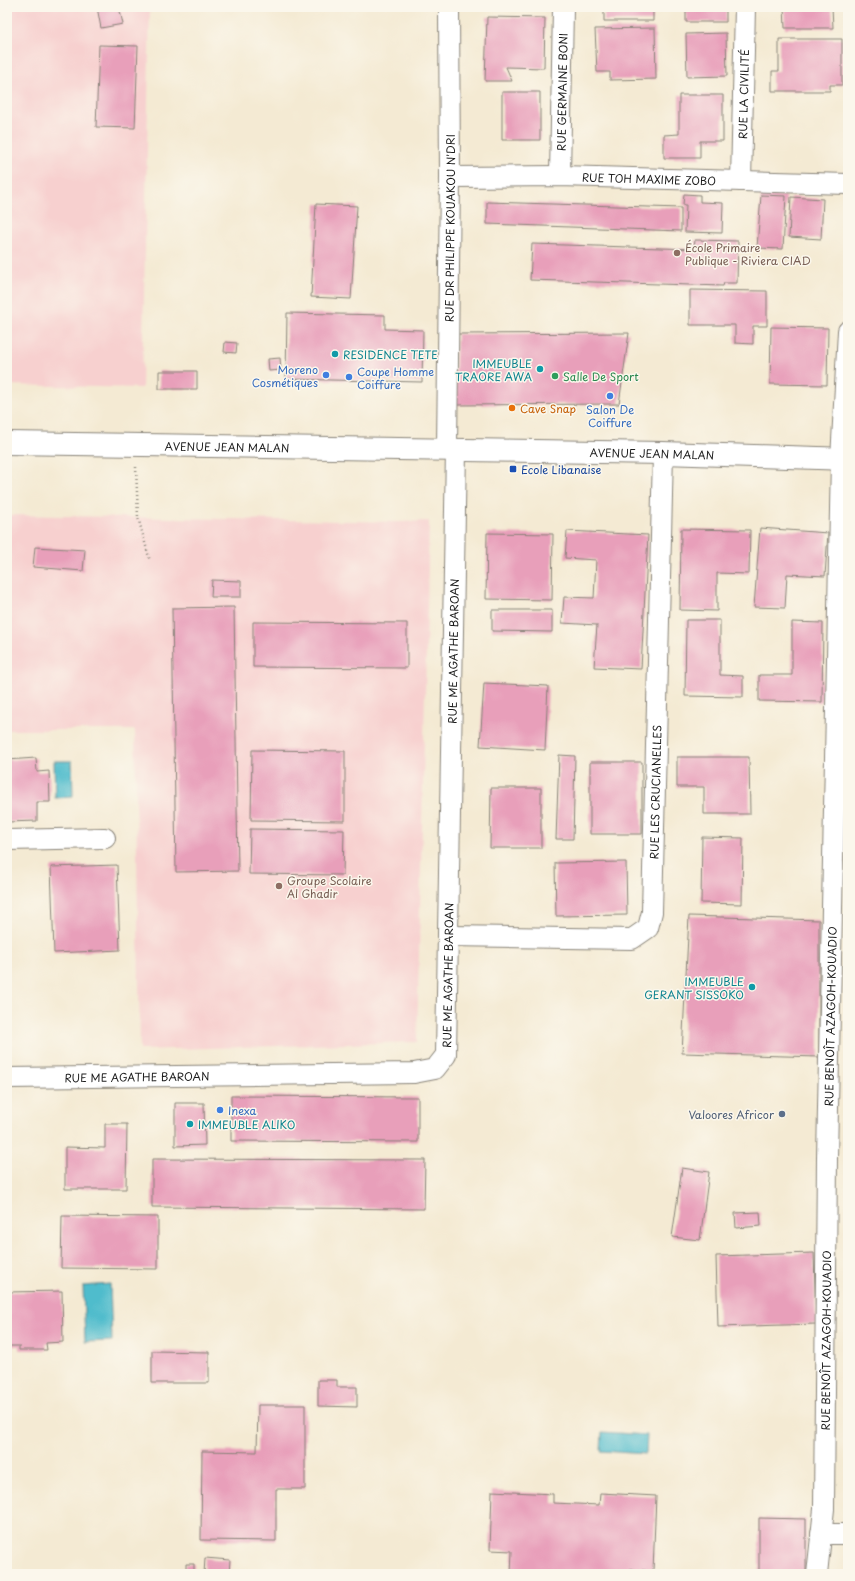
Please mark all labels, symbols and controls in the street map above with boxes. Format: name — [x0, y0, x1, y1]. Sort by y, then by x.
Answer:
street label: RUE GERMAINE BONI — [552, 33, 571, 151]
street label: RUE LA CIVILITÉ — [733, 49, 753, 139]
street label: RUE DR PHILIPPE KOUAKOU N'DRI — [440, 134, 459, 322]
street label: RUE TOH MAXIME ZOBO — [582, 168, 716, 189]
place label: École Primaire Publique - Riviera CIAD — [685, 239, 811, 269]
marker: École Primaire Publique - Riviera CIAD — [672, 248, 682, 258]
place label: RESIDENCE TETE — [343, 346, 438, 363]
marker: RESIDENCE TETE — [330, 349, 340, 359]
place label: IMMEUBLE TRAORE AWA — [455, 355, 532, 385]
place label: Moreno Cosmétiques — [252, 361, 318, 391]
place label: Coupe Homme Coiffure — [357, 363, 434, 393]
marker: IMMEUBLE TRAORE AWA — [535, 364, 545, 374]
place label: Salle De Sport — [563, 368, 639, 385]
marker: Moreno Cosmétiques — [321, 370, 331, 380]
marker: Salle De Sport — [550, 371, 560, 381]
marker: Coupe Homme Coiffure — [344, 372, 354, 382]
marker: Salon De Coiffure — [605, 391, 615, 401]
place label: Cave Snap — [520, 400, 576, 417]
place label: Salon De Coiffure — [586, 401, 634, 431]
marker: Cave Snap — [507, 403, 517, 413]
street label: AVENUE JEAN MALAN — [164, 437, 289, 456]
street label: AVENUE JEAN MALAN — [589, 443, 715, 463]
place label: Ecole Libanaise — [521, 461, 602, 478]
marker: Ecole Libanaise — [508, 464, 518, 474]
street label: RUE ME AGATHE BAROAN — [443, 579, 462, 724]
street label: RUE LES CRUCIANELLES — [645, 724, 665, 859]
place label: Groupe Scolaire Al Ghadir — [287, 872, 372, 902]
marker: Groupe Scolaire Al Ghadir — [274, 881, 284, 891]
street label: RUE ME AGATHE BAROAN — [438, 902, 457, 1048]
street label: RUE BENOÎT AZAGOH-KOUADIO — [820, 926, 840, 1107]
place label: IMMEUBLE GERANT SISSOKO — [644, 973, 744, 1003]
marker: IMMEUBLE GERANT SISSOKO — [747, 982, 757, 992]
street label: RUE ME AGATHE BAROAN — [64, 1067, 210, 1086]
place label: Inexa — [228, 1102, 257, 1119]
marker: Inexa — [215, 1105, 225, 1115]
place label: Valoores Africor — [689, 1106, 775, 1123]
marker: Valoores Africor — [777, 1109, 787, 1119]
place label: IMMEUBLE ALIKO — [198, 1116, 295, 1133]
marker: IMMEUBLE ALIKO — [185, 1119, 195, 1129]
street label: RUE BENOÎT AZAGOH-KOUADIO — [816, 1250, 835, 1430]

